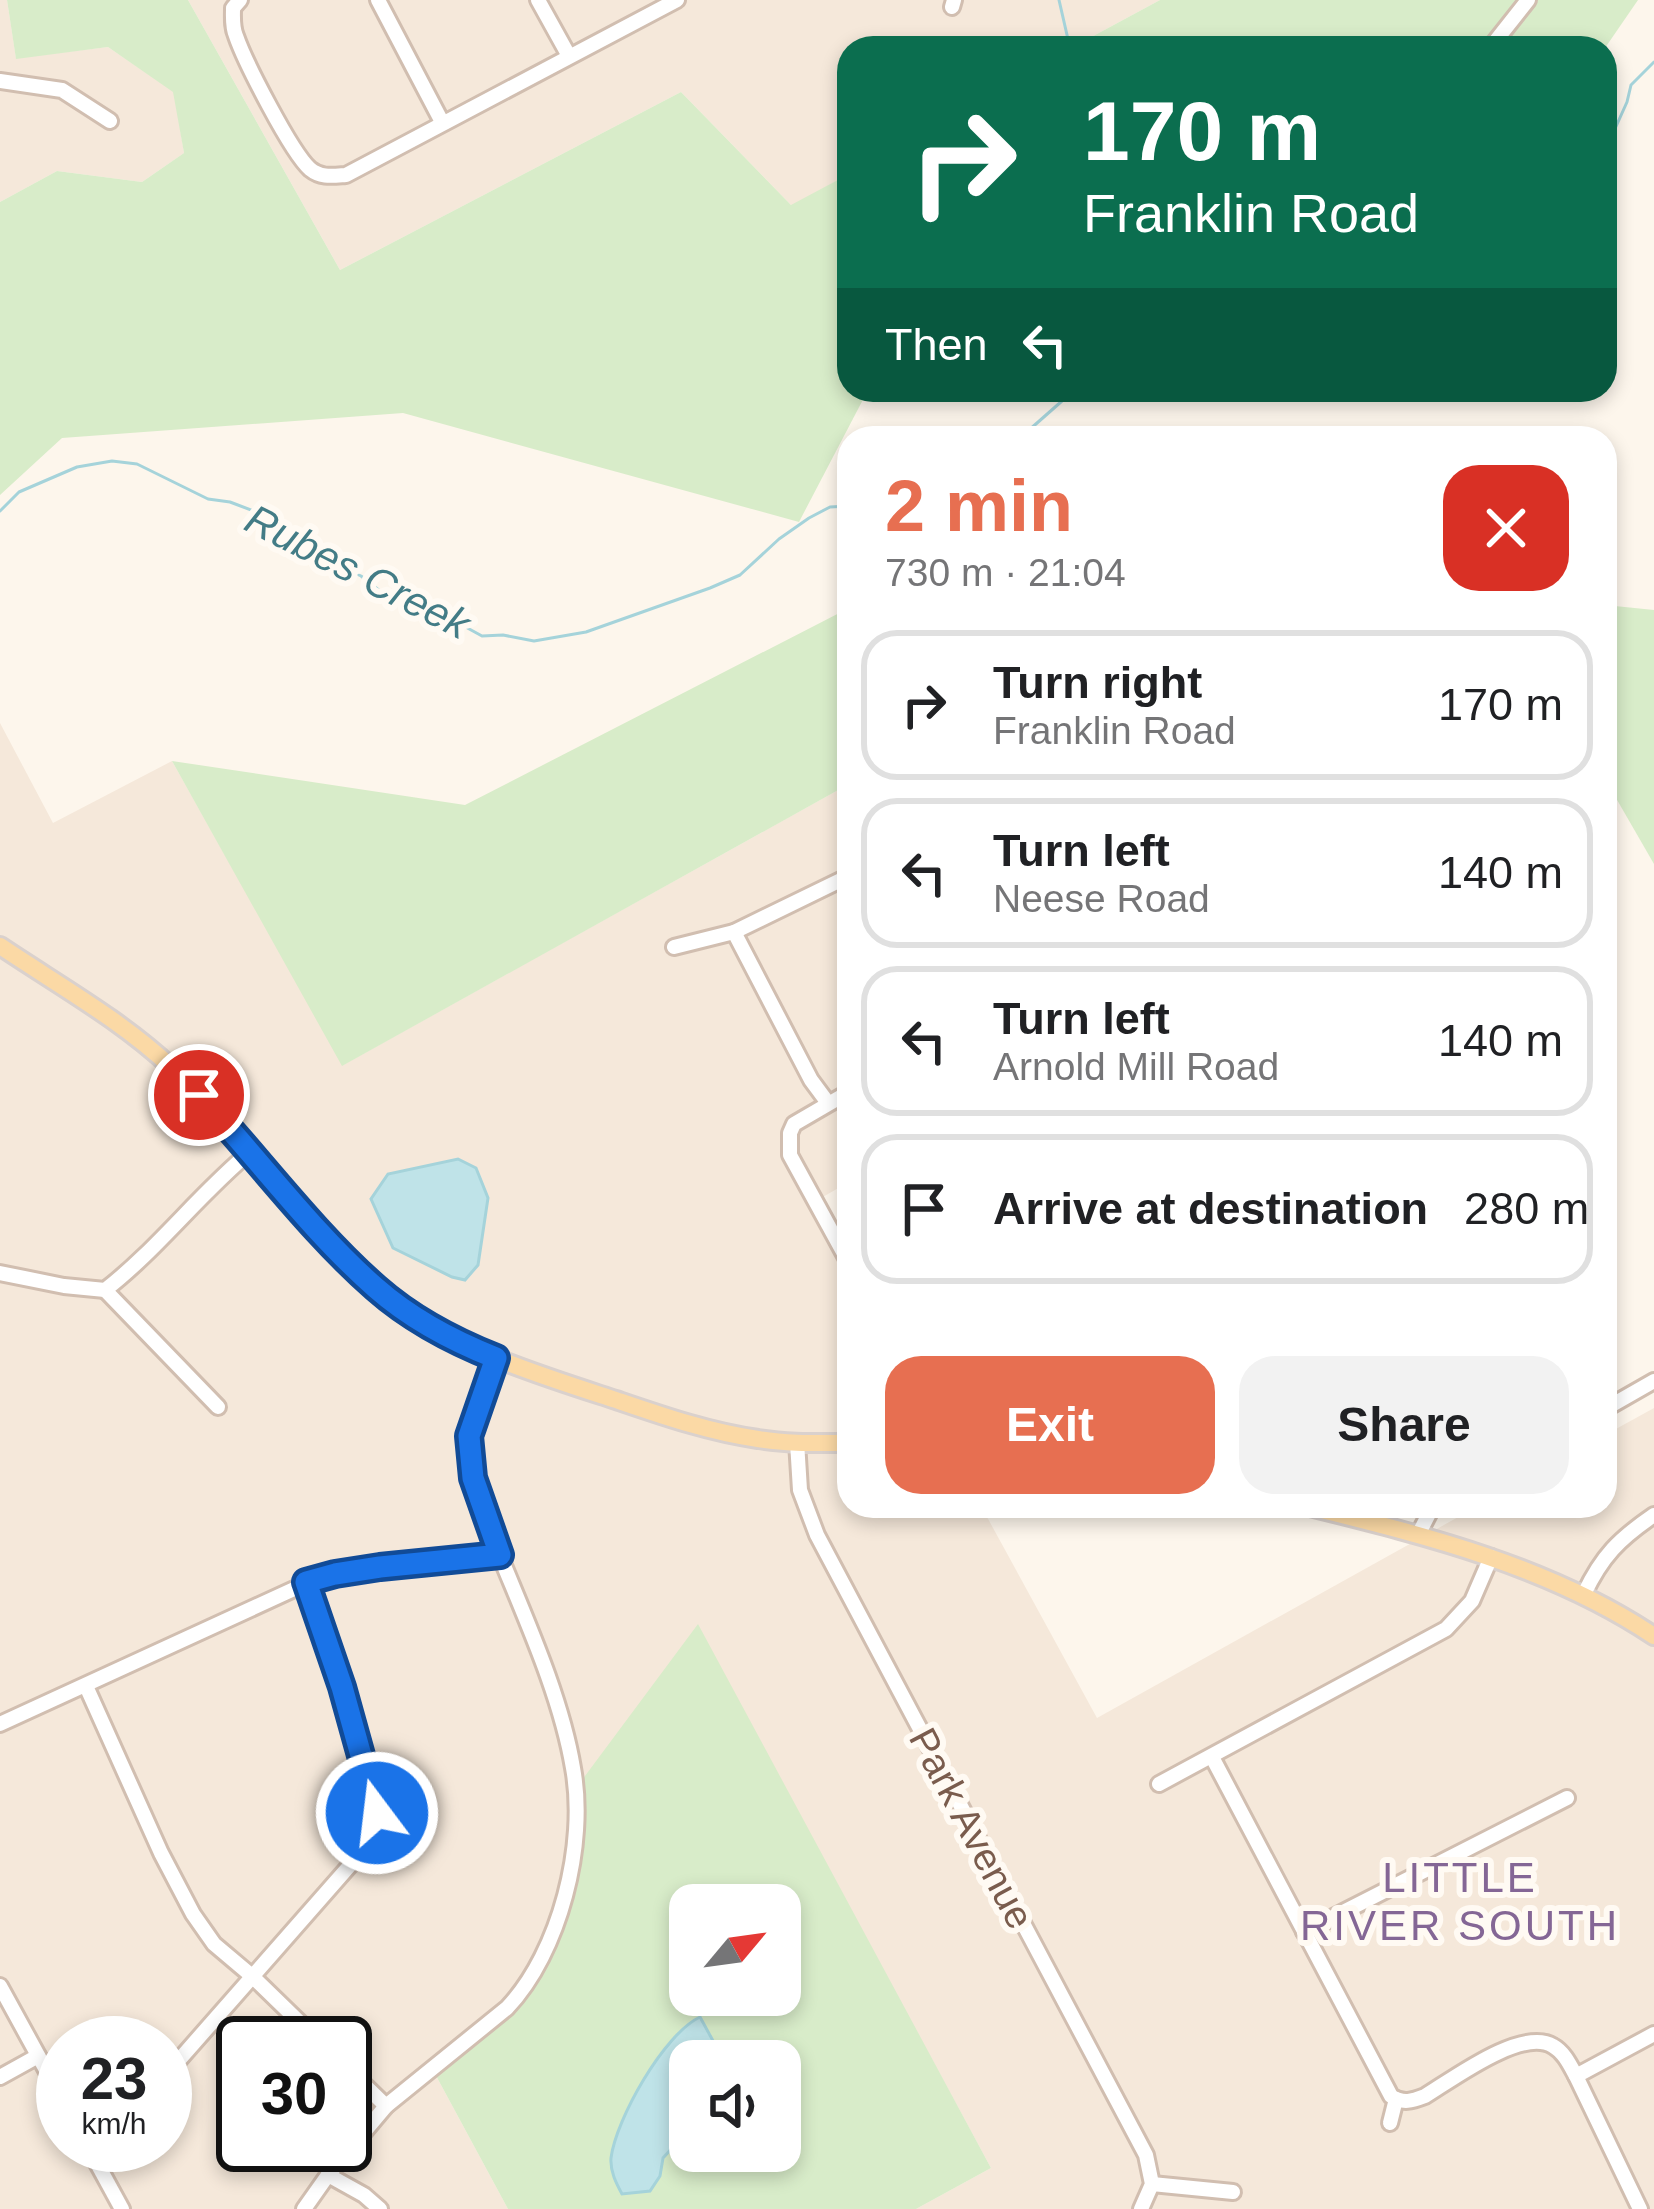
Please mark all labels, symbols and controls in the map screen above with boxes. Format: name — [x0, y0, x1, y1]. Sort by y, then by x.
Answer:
icon: right — [885, 84, 1041, 240]
text: 170 m — [1083, 84, 1321, 178]
text: Franklin Road — [1083, 183, 1419, 243]
icon: left — [1012, 312, 1078, 378]
text: Then — [885, 319, 988, 370]
button: close — [1443, 465, 1569, 591]
text: 2 min — [885, 466, 1073, 546]
water label: Rubes Creek — [238, 495, 479, 649]
text: 730 m · 21:04 — [885, 551, 1126, 594]
text: Turn right — [993, 657, 1202, 708]
icon: right — [891, 672, 957, 738]
text: 170 m — [1438, 679, 1563, 730]
text: Franklin Road — [993, 709, 1236, 752]
text: Turn left — [993, 825, 1170, 876]
icon: left — [891, 840, 957, 906]
text: 140 m — [1438, 847, 1563, 898]
text: Neese Road — [993, 877, 1210, 920]
text: Turn left — [993, 993, 1170, 1044]
icon: left — [891, 1008, 957, 1074]
text: 140 m — [1438, 1015, 1563, 1066]
pin — [148, 1044, 250, 1146]
text: Arnold Mill Road — [993, 1045, 1279, 1088]
icon: arrive — [166, 1062, 232, 1128]
icon: arrive — [891, 1176, 957, 1242]
text: Arrive at destination — [993, 1183, 1428, 1234]
text: 280 m — [1464, 1183, 1589, 1234]
button: Exit — [885, 1356, 1215, 1494]
button: Share — [1239, 1356, 1569, 1494]
street label: Park Avenue — [901, 1721, 1042, 1936]
position arrow — [314, 1750, 440, 1876]
district label: LITTLE RIVER SOUTH — [1300, 1854, 1620, 1949]
north arrow — [669, 1884, 801, 2016]
map controls — [669, 1884, 801, 2172]
speed limit sign: 30 — [216, 2016, 372, 2172]
button: sound — [669, 2040, 801, 2172]
text: 23 — [81, 2045, 147, 2112]
text: km/h — [81, 2107, 147, 2140]

